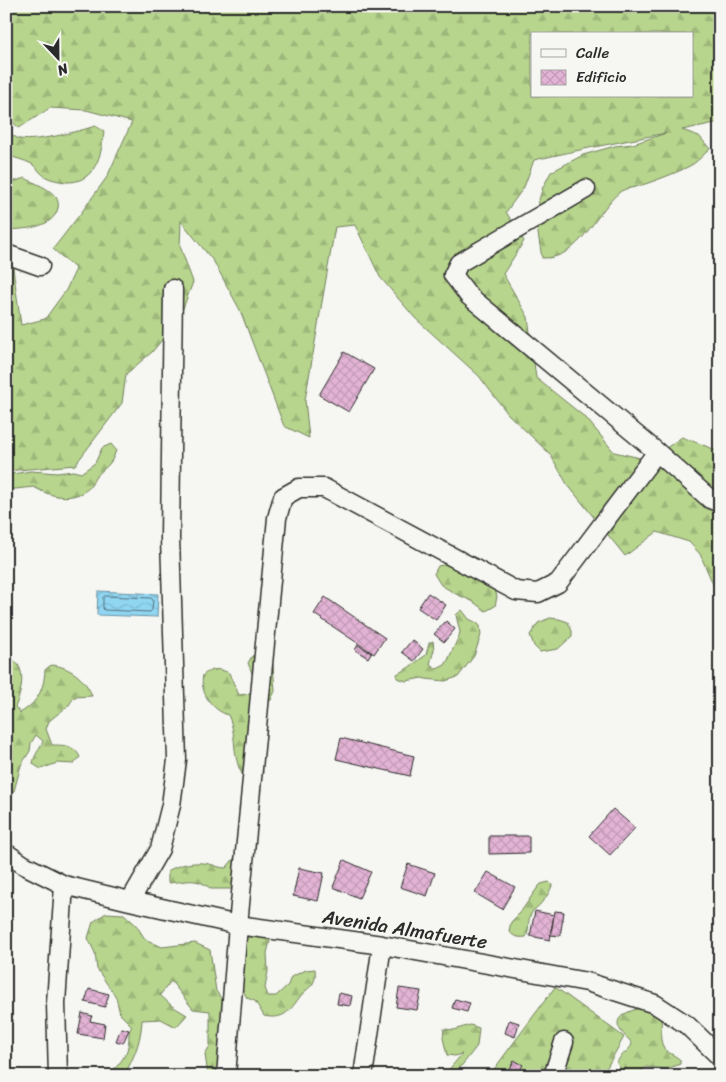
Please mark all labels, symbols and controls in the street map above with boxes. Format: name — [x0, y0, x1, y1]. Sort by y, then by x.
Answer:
north arrow — [32, 32, 82, 82]
legend — [531, 32, 694, 98]
text: Calle — [576, 40, 609, 66]
text: N — [53, 56, 73, 83]
text: Edificio — [576, 64, 627, 90]
street label: Avenida Almafuerte — [319, 900, 490, 958]

